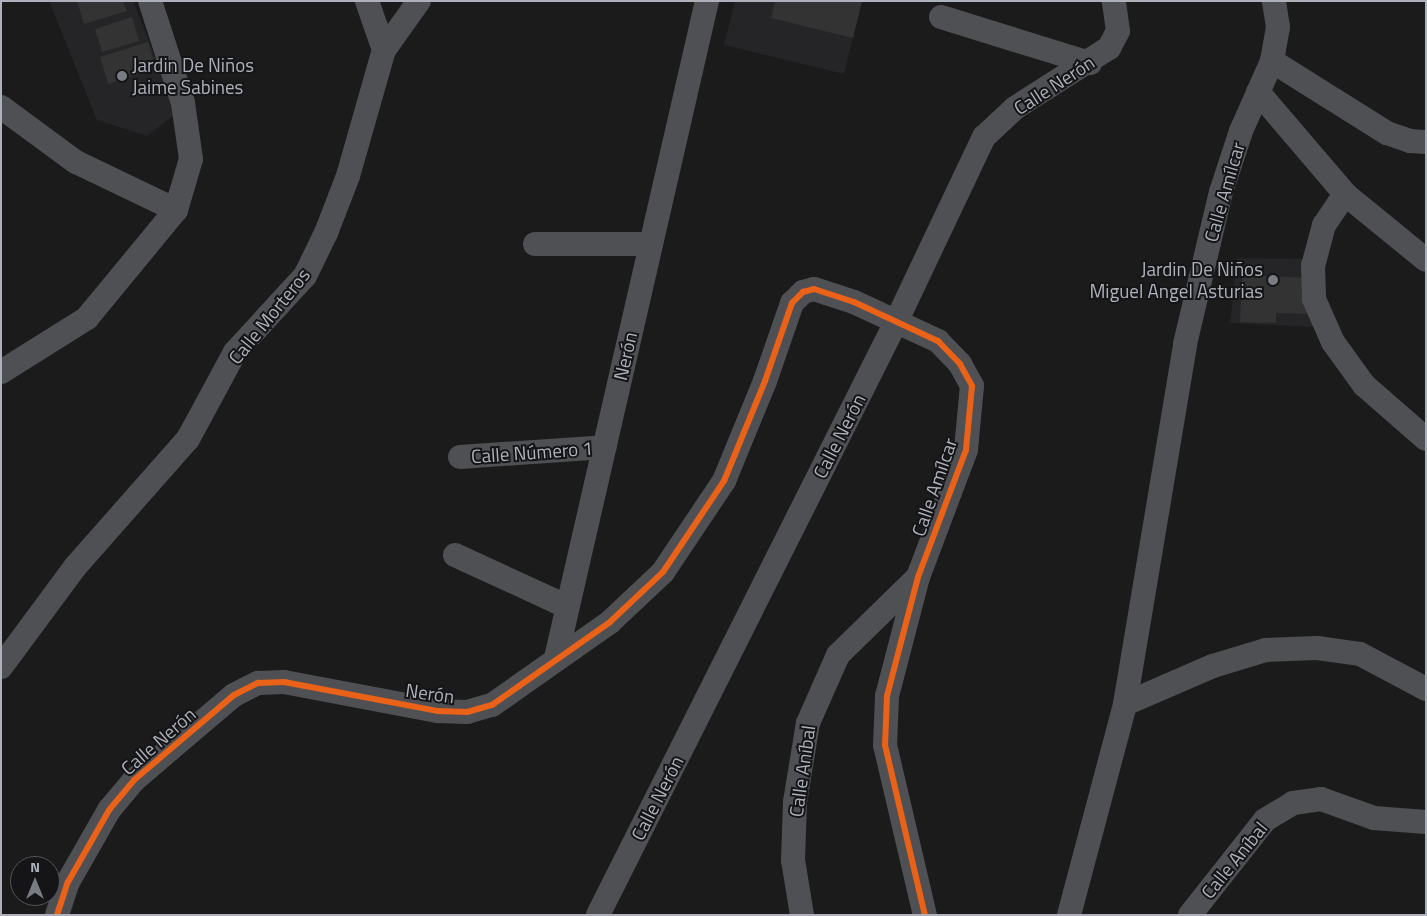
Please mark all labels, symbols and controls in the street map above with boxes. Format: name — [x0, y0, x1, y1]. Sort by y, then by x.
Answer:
street label: Calle Nerón — [1009, 51, 1099, 119]
place label: Jardin De Niños Jaime Sabines — [132, 54, 254, 98]
marker: Jardin De Niños Jaime Sabines — [116, 70, 128, 82]
street label: Calle Amílcar — [1199, 140, 1249, 244]
place label: Jardin De Niños Miguel Angel Asturias — [1089, 258, 1263, 302]
street label: Calle Morteros — [224, 264, 314, 368]
marker: Jardin De Niños Miguel Angel Asturias — [1267, 274, 1279, 286]
street label: Nerón — [608, 330, 642, 382]
street label: Calle Nerón — [808, 390, 870, 482]
street label: Calle Amílcar — [907, 435, 961, 539]
street label: Calle Número 1 — [470, 436, 594, 468]
street label: Nerón — [404, 678, 456, 708]
street label: Calle Nerón — [116, 702, 200, 780]
street label: Calle Aníbal — [784, 724, 820, 818]
street label: Calle Nerón — [626, 752, 688, 844]
street label: Calle Aníbal — [1196, 817, 1272, 903]
north arrow — [10, 856, 60, 906]
text: N — [30, 856, 40, 877]

